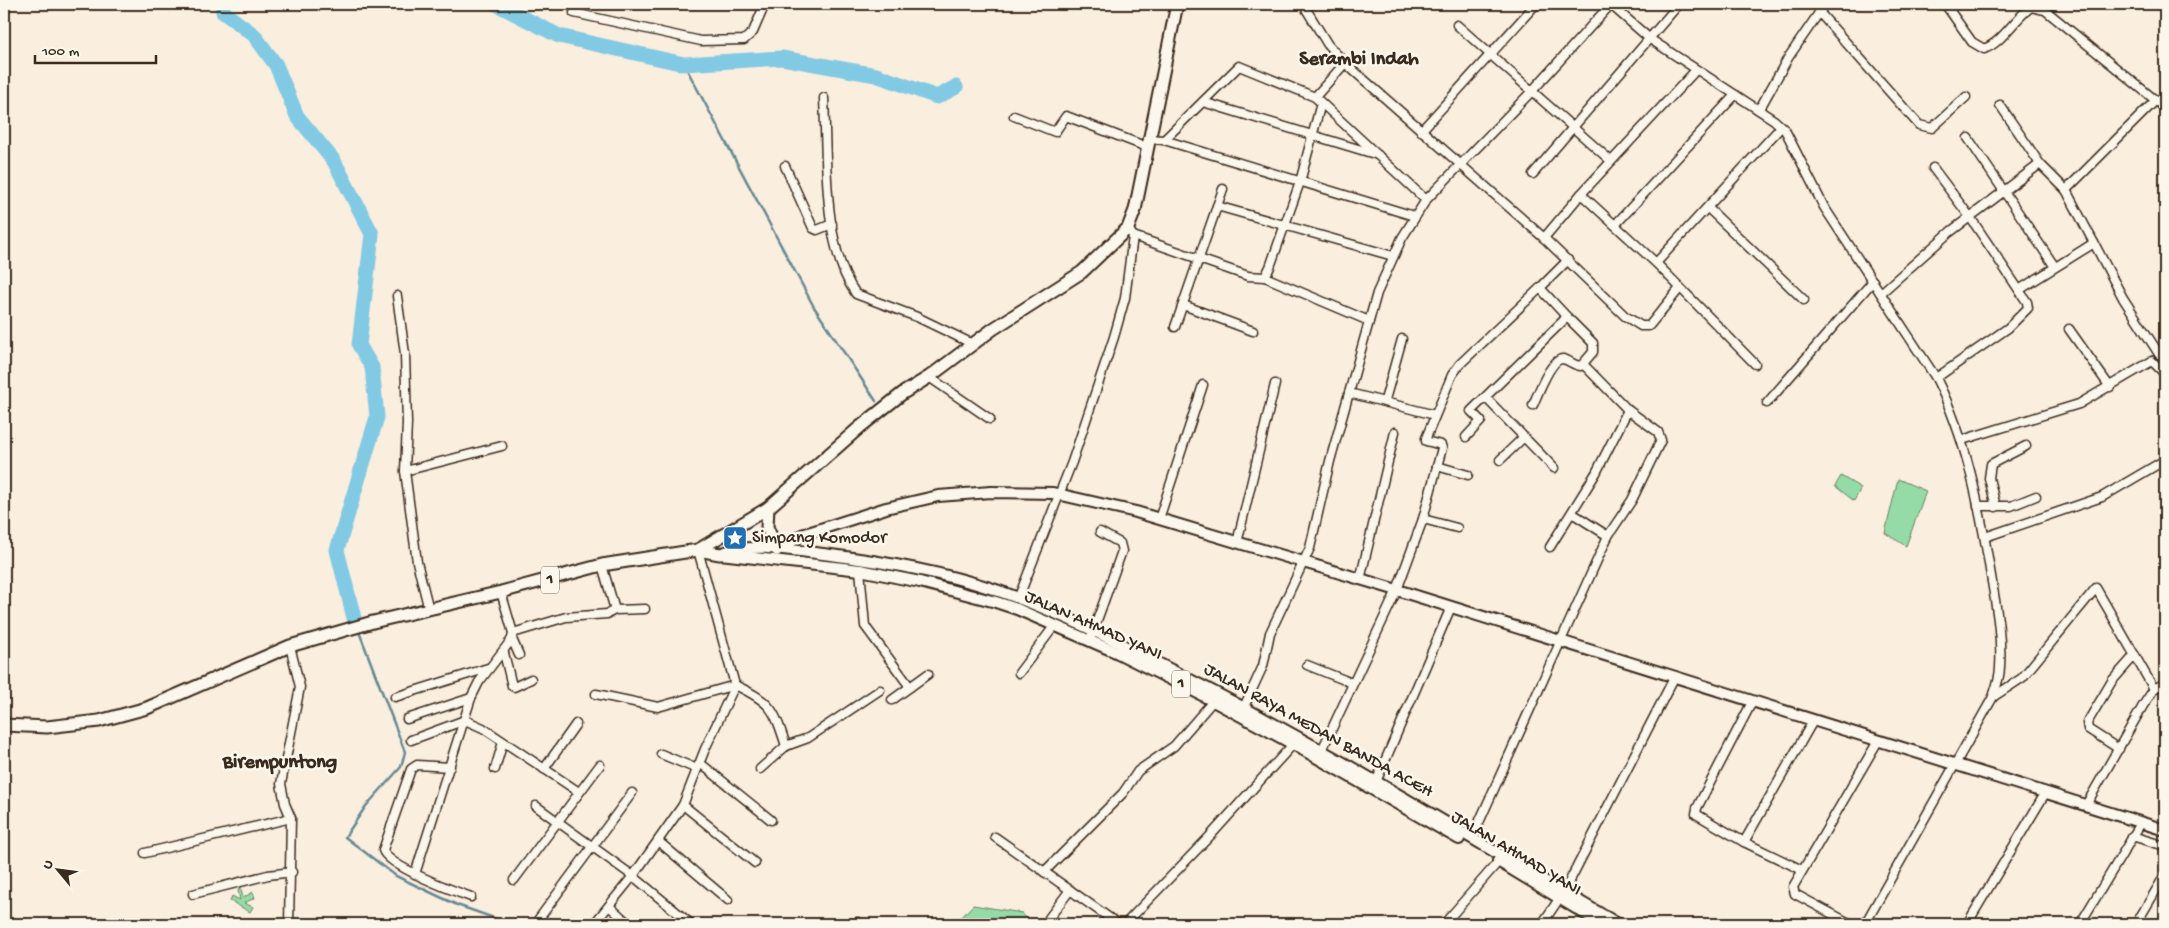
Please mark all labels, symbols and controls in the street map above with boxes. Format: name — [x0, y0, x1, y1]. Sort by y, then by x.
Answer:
scale bar — [35, 32, 156, 64]
text: 100 m — [41, 43, 80, 61]
district label: Serambi Indah — [1299, 49, 1419, 72]
place icon: Simpang Komodor — [722, 525, 748, 551]
place label: Simpang Komodor — [752, 528, 888, 549]
road number: 1 — [541, 566, 559, 594]
street label: JALAN AHMAD YANI — [1021, 586, 1165, 666]
street label: JALAN RAYA MEDAN BANDA ACEH — [1200, 659, 1437, 803]
road number: 1 — [1172, 671, 1190, 698]
district label: Birempuntong — [222, 752, 337, 775]
street label: JALAN AHMAD YANI — [1447, 807, 1585, 901]
north arrow — [32, 846, 82, 896]
text: U — [39, 857, 58, 873]

